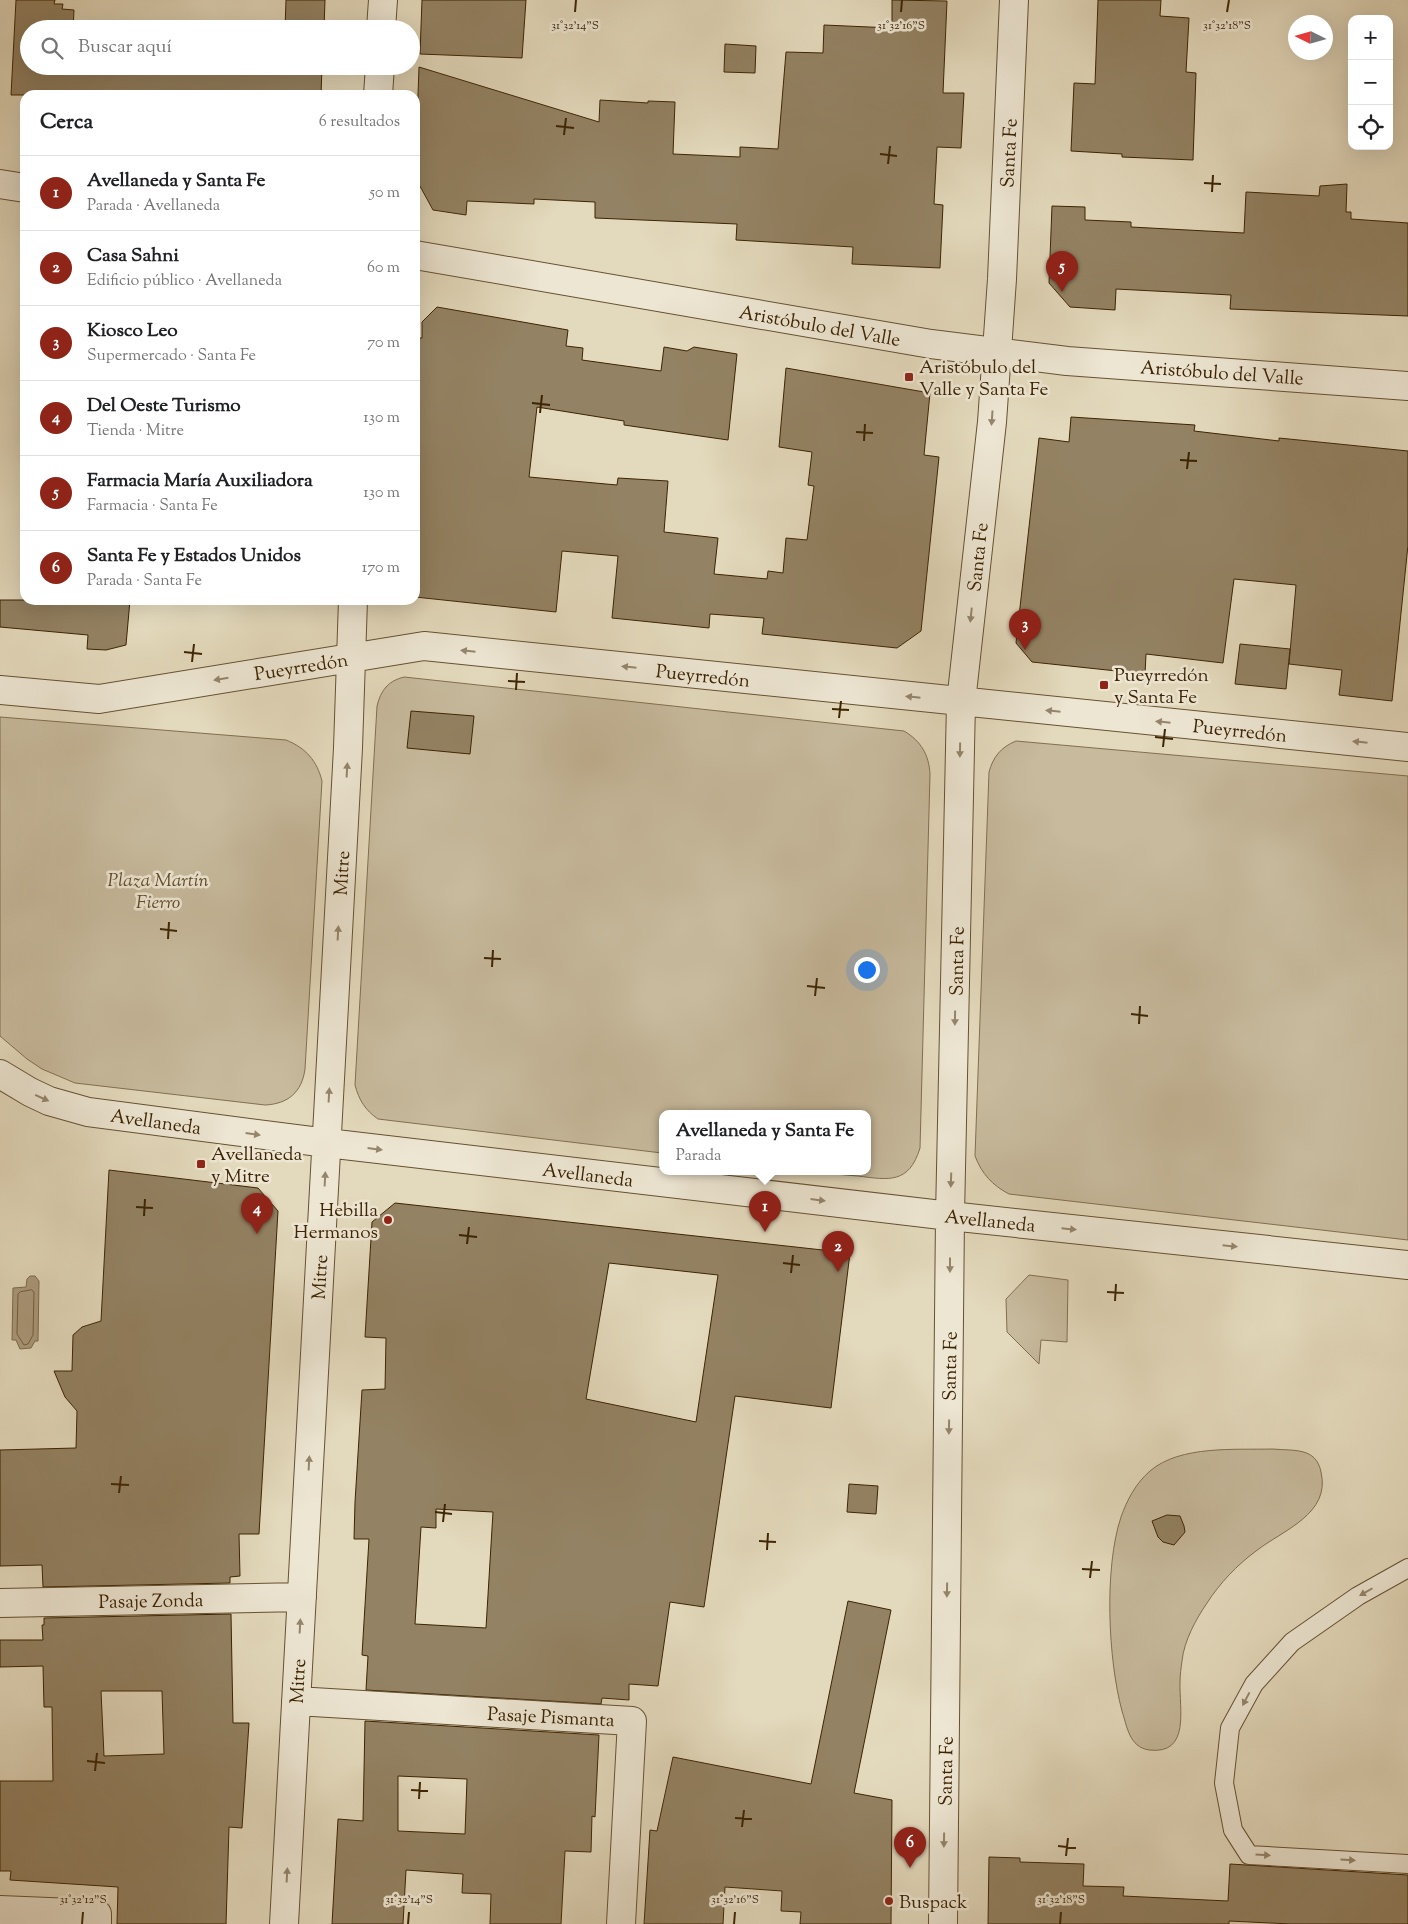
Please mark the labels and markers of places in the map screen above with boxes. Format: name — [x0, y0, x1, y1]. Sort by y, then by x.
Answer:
pin: 5 — [1046, 251, 1078, 292]
place label: Aristóbulo del Valle y Santa Fe — [919, 355, 1048, 404]
marker: Aristóbulo del Valle y Santa Fe — [903, 371, 915, 383]
pin: 3 — [1009, 609, 1041, 650]
place label: Pueyrredón y Santa Fe — [1114, 663, 1209, 712]
marker: Pueyrredón y Santa Fe — [1098, 679, 1110, 691]
place label: Avellaneda y Mitre — [211, 1142, 303, 1191]
marker: Avellaneda y Mitre — [195, 1158, 207, 1170]
pin: 1 — [749, 1191, 781, 1232]
pin: 4 — [241, 1193, 273, 1234]
place label: Hebilla Hermanos — [294, 1198, 378, 1247]
marker: Hebilla Hermanos — [382, 1214, 394, 1226]
pin: 2 — [822, 1231, 854, 1272]
pin: 6 — [894, 1827, 926, 1868]
place label: Buspack — [899, 1890, 968, 1917]
marker: Buspack — [883, 1895, 895, 1907]

